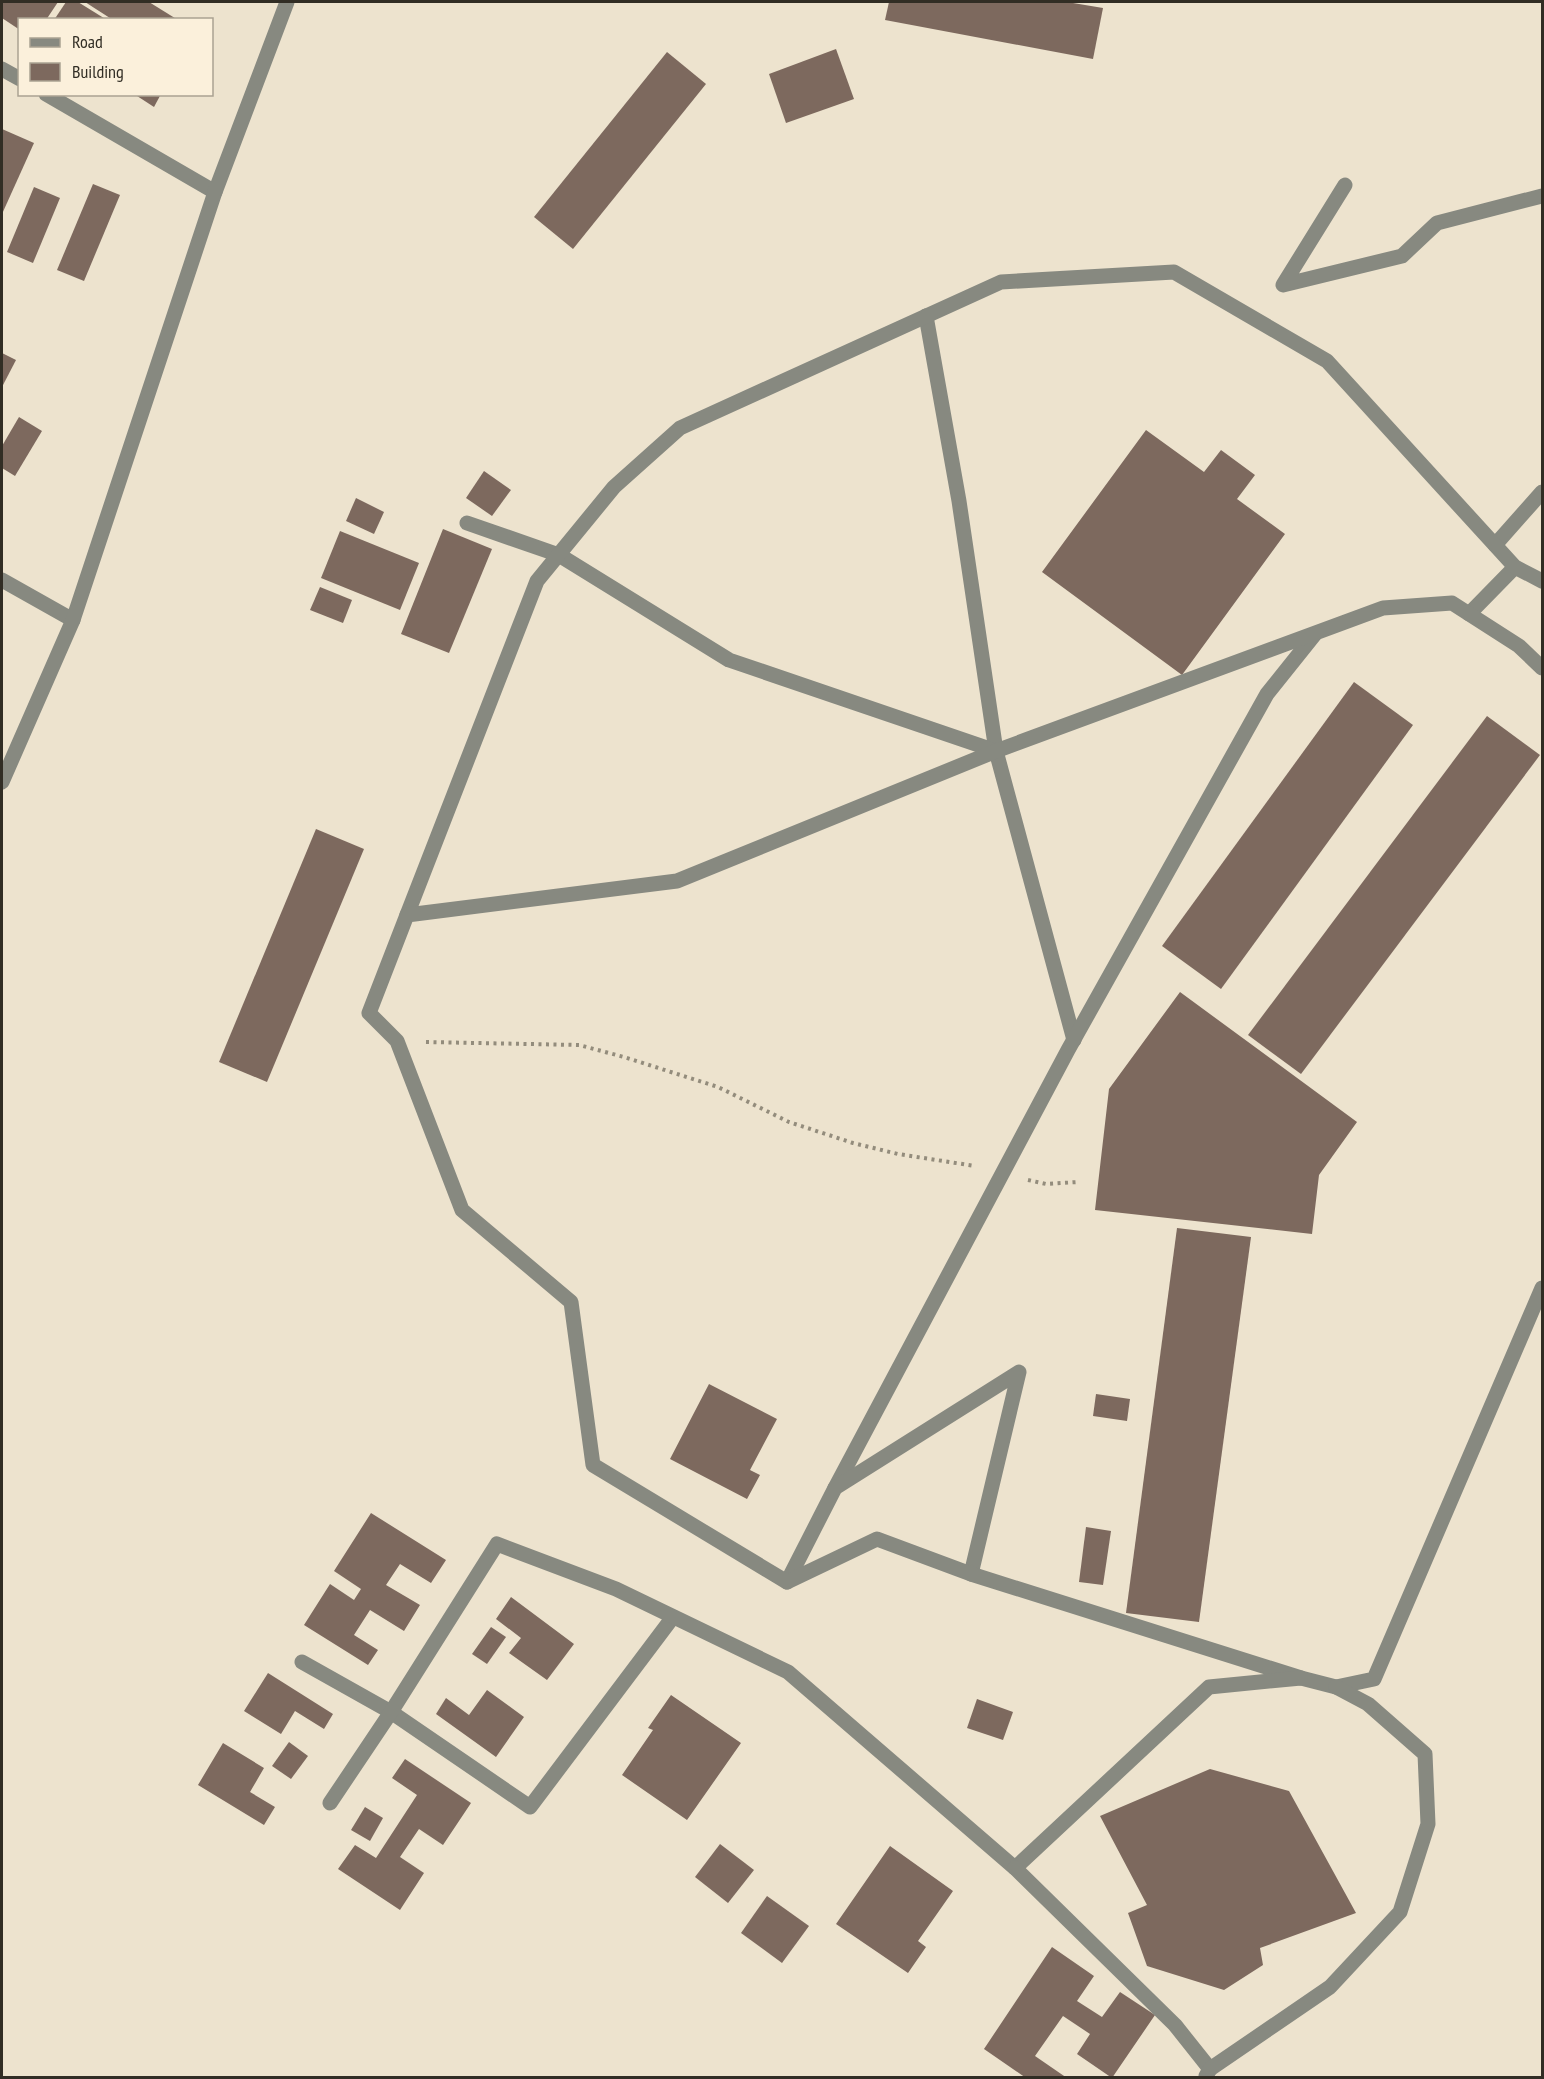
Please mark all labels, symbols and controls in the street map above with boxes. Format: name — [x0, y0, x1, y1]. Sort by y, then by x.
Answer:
legend — [18, 18, 213, 96]
text: Road — [72, 30, 103, 53]
text: Building — [72, 60, 124, 83]

